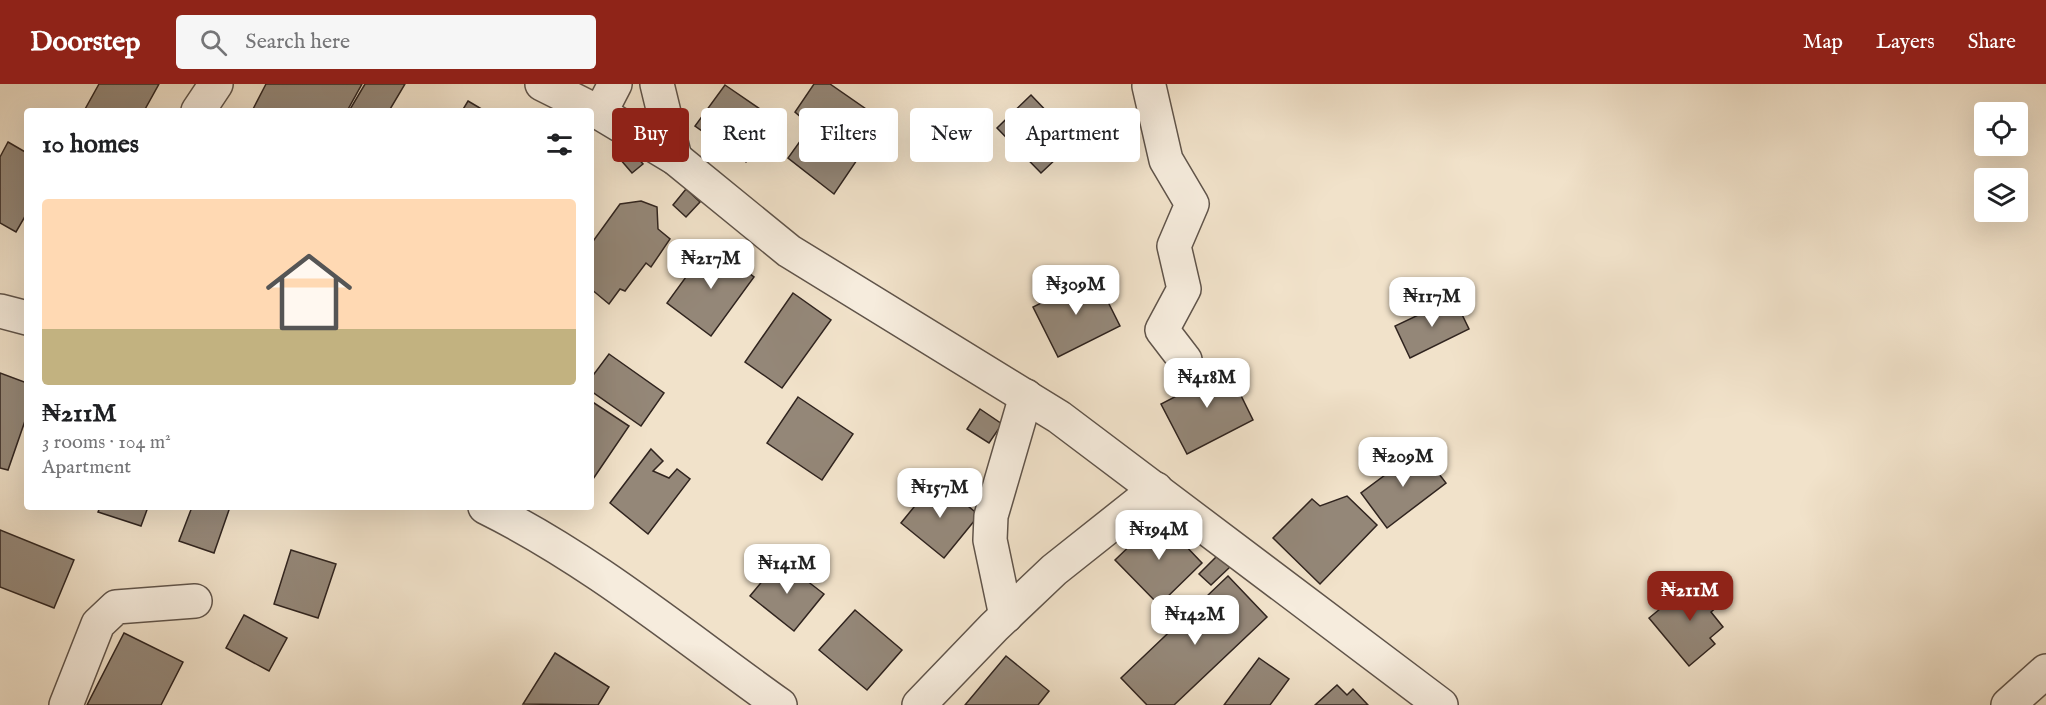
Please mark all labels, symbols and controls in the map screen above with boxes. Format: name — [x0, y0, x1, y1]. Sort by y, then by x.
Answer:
search box — [176, 15, 596, 69]
text: Doorstep — [30, 25, 140, 60]
icon: search — [197, 26, 230, 59]
text: Search here — [245, 28, 350, 56]
text: Map — [1803, 29, 1843, 56]
text: Layers — [1876, 29, 1935, 56]
text: Share — [1968, 29, 2016, 56]
map controls — [1974, 102, 2028, 222]
button: locate — [1974, 102, 2028, 156]
chip: Buy — [612, 108, 689, 162]
chip: Rent — [701, 108, 787, 162]
chip: Filters — [799, 108, 898, 162]
chip: New — [910, 108, 993, 162]
chip: Apartment — [1005, 108, 1140, 162]
text: 10 homes — [42, 128, 139, 161]
icon: filters — [543, 128, 576, 161]
button: layers — [1974, 168, 2028, 222]
icon: home — [255, 238, 363, 346]
pin: ₦217M — [669, 239, 753, 290]
text: ₦217M — [681, 246, 741, 271]
pin: ₦309M — [1034, 265, 1118, 316]
text: ₦309M — [1046, 272, 1106, 297]
pin: ₦117M — [1390, 277, 1474, 328]
text: ₦117M — [1403, 284, 1461, 309]
pin: ₦418M — [1165, 358, 1249, 409]
text: ₦418M — [1178, 365, 1236, 390]
text: ₦211M — [42, 397, 117, 430]
text: 3 rooms · 104 m² — [42, 430, 171, 455]
pin: ₦209M — [1361, 437, 1445, 488]
text: ₦209M — [1372, 444, 1434, 469]
text: Apartment — [42, 455, 131, 480]
pin: ₦157M — [898, 468, 982, 519]
text: ₦157M — [911, 475, 969, 500]
pin: ₦194M — [1117, 510, 1201, 561]
text: ₦194M — [1129, 517, 1189, 542]
pin: ₦141M — [745, 544, 829, 595]
text: ₦141M — [758, 551, 816, 576]
pin: ₦211M — [1648, 571, 1732, 622]
text: ₦211M — [1661, 578, 1719, 603]
pin: ₦142M — [1153, 595, 1237, 646]
text: ₦142M — [1165, 602, 1225, 627]

